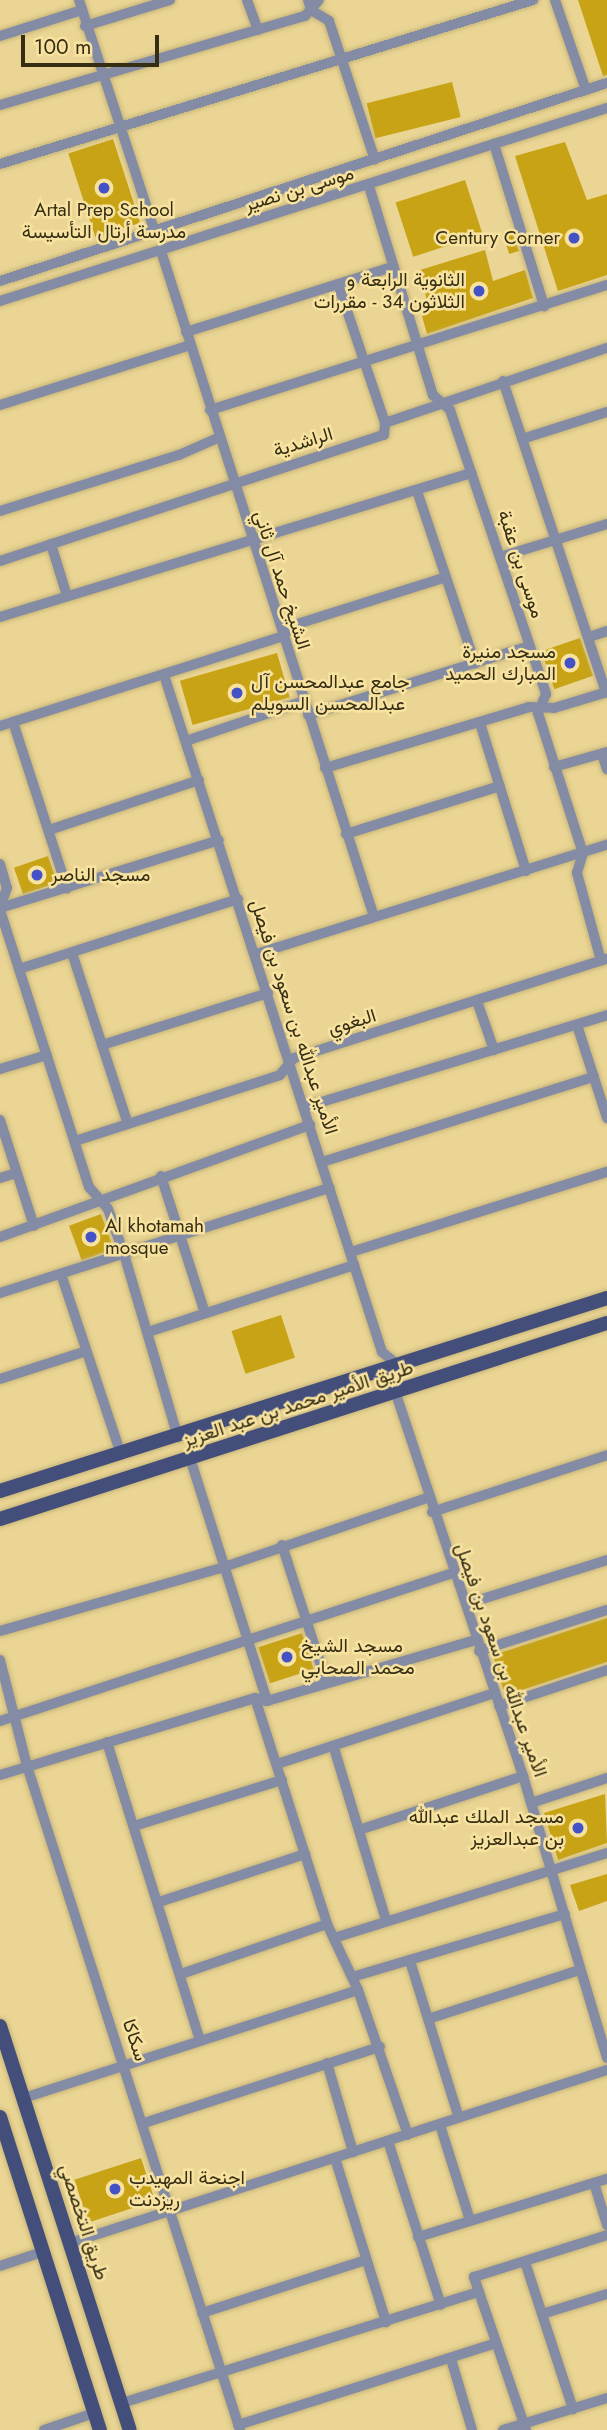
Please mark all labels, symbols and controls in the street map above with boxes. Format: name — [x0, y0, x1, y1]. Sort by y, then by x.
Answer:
scale bar — [24, 21, 163, 65]
text: 100 m — [34, 32, 91, 62]
street label: موسى بن نصير — [242, 162, 356, 216]
marker: Artal Prep School مدرسة أرتال التأسيسة — [96, 180, 112, 196]
place label: Artal Prep School مدرسة أرتال التأسيسة — [22, 199, 186, 243]
place label: Century Corner — [435, 227, 560, 249]
marker: Century Corner — [566, 230, 582, 246]
place label: الثانوية الرابعة و الثلاثون 34 - مقررات — [314, 269, 465, 313]
marker: الثانوية الرابعة و الثلاثون 34 - مقررات — [471, 283, 487, 299]
street label: الراشدية — [270, 422, 336, 462]
street label: موسى بن عقبة — [493, 507, 549, 621]
street label: الشيخ حمد آل ثاني — [249, 508, 315, 652]
place label: مسجد منيرة المبارك الحميد — [445, 641, 556, 685]
marker: مسجد منيرة المبارك الحميد — [562, 655, 578, 671]
place label: جامع عبدالمحسن آل عبدالمحسن السويلم — [251, 671, 410, 715]
marker: جامع عبدالمحسن آل عبدالمحسن السويلم — [229, 685, 245, 701]
place label: مسجد الناصر — [51, 864, 150, 886]
marker: مسجد الناصر — [29, 867, 45, 883]
street label: الأمير عبدالله بن سعود بن فيصل — [245, 897, 343, 1137]
street label: البغوي — [325, 1004, 379, 1040]
place label: Al khotamah mosque — [105, 1215, 204, 1259]
marker: Al khotamah mosque — [83, 1229, 99, 1245]
street label: طريق الأمير محمد بن عبد العزيز — [180, 1356, 416, 1452]
street label: الأمير عبدالله بن سعود بن فيصل — [450, 1540, 552, 1780]
place label: مسجد الشيخ محمد الصحابي — [301, 1635, 415, 1679]
marker: مسجد الشيخ محمد الصحابي — [279, 1649, 295, 1665]
place label: مسجد الملك عبدالله بن عبدالعزيز — [409, 1806, 564, 1850]
marker: مسجد الملك عبدالله بن عبدالعزيز — [570, 1820, 586, 1836]
street label: سكاكا — [118, 2016, 152, 2064]
street label: طريق التخصصي — [55, 2161, 113, 2283]
place label: اجنحة المهيدب ريزدنت — [129, 2167, 245, 2211]
marker: اجنحة المهيدب ريزدنت — [107, 2181, 123, 2197]

